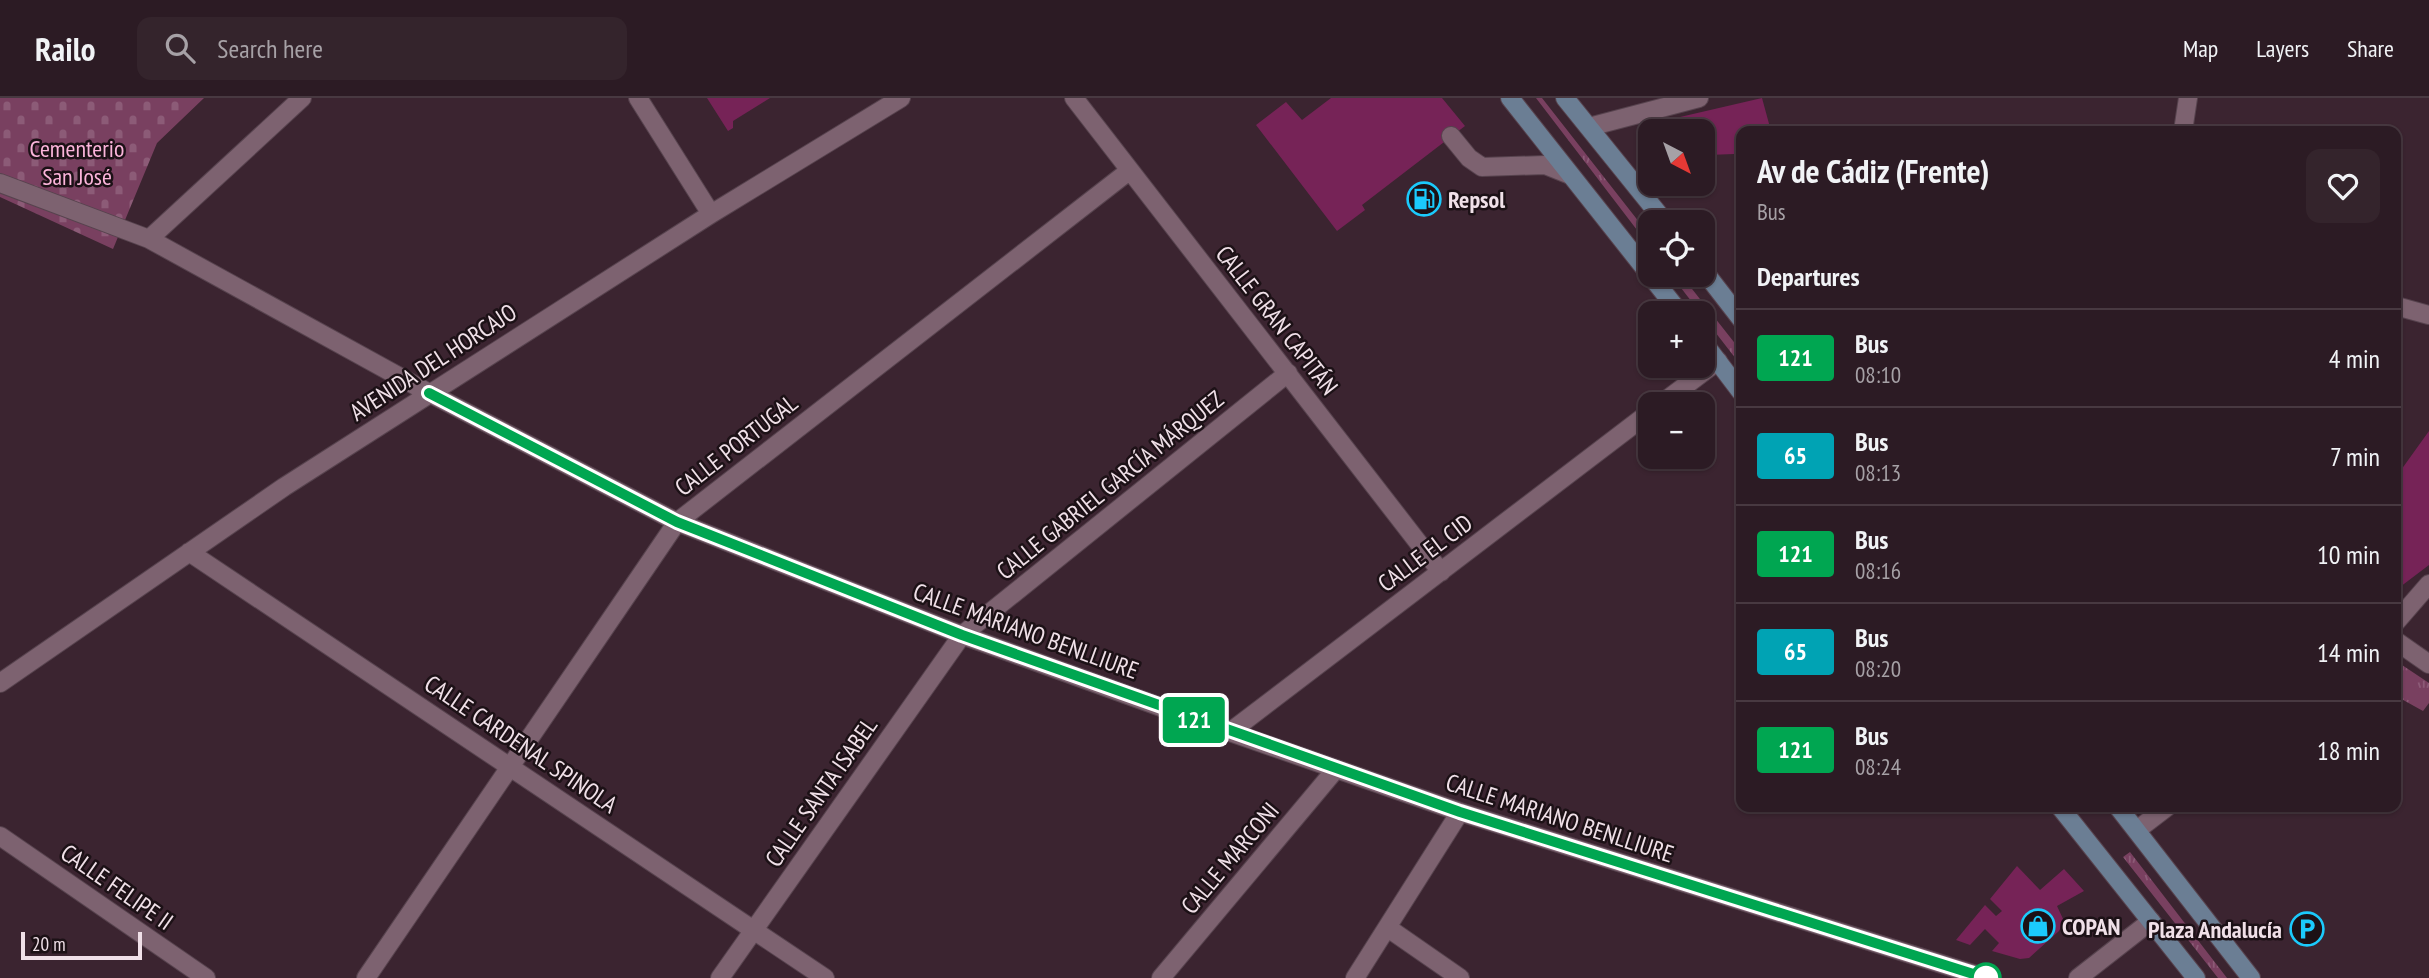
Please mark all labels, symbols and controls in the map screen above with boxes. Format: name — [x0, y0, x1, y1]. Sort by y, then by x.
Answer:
search box — [137, 17, 627, 80]
text: Railo — [35, 27, 95, 70]
icon: search — [161, 29, 199, 67]
text: Search here — [217, 32, 323, 65]
text: Map — [2183, 33, 2218, 64]
text: Layers — [2256, 33, 2309, 64]
text: Share — [2347, 33, 2394, 64]
north arrow — [1638, 119, 1715, 196]
map controls — [1638, 119, 1715, 469]
park label: Cementerio San José — [30, 133, 124, 192]
text: Av de Cádiz (Frente) — [1757, 149, 1990, 192]
button: heart — [2306, 149, 2380, 223]
fuel station icon: Repsol — [1405, 180, 1443, 218]
place label: Repsol — [1448, 184, 1505, 215]
text: Bus — [1757, 197, 1786, 226]
button: locate — [1638, 210, 1715, 287]
street label: CALLE GRAN CAPITÁN — [1209, 239, 1345, 401]
text: Departures — [1757, 260, 1860, 293]
street label: AVENIDA DEL HORCAJO — [344, 297, 522, 427]
button: + — [1638, 301, 1715, 378]
text: Bus — [1855, 327, 1888, 360]
text: 121 — [1778, 342, 1813, 373]
text: 4 min — [2329, 342, 2380, 375]
text: 08:10 — [1855, 360, 1901, 389]
street label: CALLE GABRIEL GARCÍA MÁRQUEZ — [990, 384, 1230, 586]
street label: CALLE PORTUGAL — [668, 387, 804, 503]
button: − — [1638, 392, 1715, 469]
text: Bus — [1855, 425, 1888, 458]
text: 65 — [1784, 440, 1807, 471]
text: 7 min — [2330, 440, 2380, 473]
text: 08:13 — [1855, 458, 1901, 487]
street label: CALLE EL CID — [1371, 507, 1479, 599]
text: Bus — [1855, 523, 1888, 556]
text: 121 — [1778, 538, 1813, 569]
text: 10 min — [2317, 538, 2380, 571]
text: 08:16 — [1855, 556, 1901, 585]
street label: CALLE MARIANO BENLLIURE — [909, 576, 1143, 686]
text: Bus — [1855, 621, 1888, 654]
text: 65 — [1784, 636, 1807, 667]
text: 14 min — [2317, 636, 2380, 669]
text: 08:20 — [1855, 654, 1901, 683]
street label: CALLE CARDENAL SPINOLA — [419, 668, 624, 820]
line badge: 121 — [1154, 697, 1234, 743]
text: 121 — [1177, 704, 1211, 735]
street label: CALLE SANTA ISABEL — [758, 711, 884, 873]
text: Bus — [1855, 719, 1888, 752]
text: 121 — [1778, 734, 1813, 765]
text: 18 min — [2317, 734, 2380, 767]
text: 08:24 — [1855, 752, 1901, 781]
street label: CALLE MARIANO BENLLIURE — [1442, 767, 1678, 869]
street label: CALLE MARCONI — [1174, 796, 1286, 920]
street label: CALLE FELIPE II — [55, 837, 179, 937]
shop icon: COPAN — [2019, 907, 2057, 945]
parking icon: Plaza Andalucía — [2288, 910, 2326, 948]
place label: COPAN — [2062, 911, 2120, 942]
place label: Plaza Andalucía — [2148, 914, 2282, 945]
scale bar — [21, 929, 142, 961]
text: 20 m — [32, 932, 66, 956]
unlabelled marker — [1971, 963, 2001, 978]

